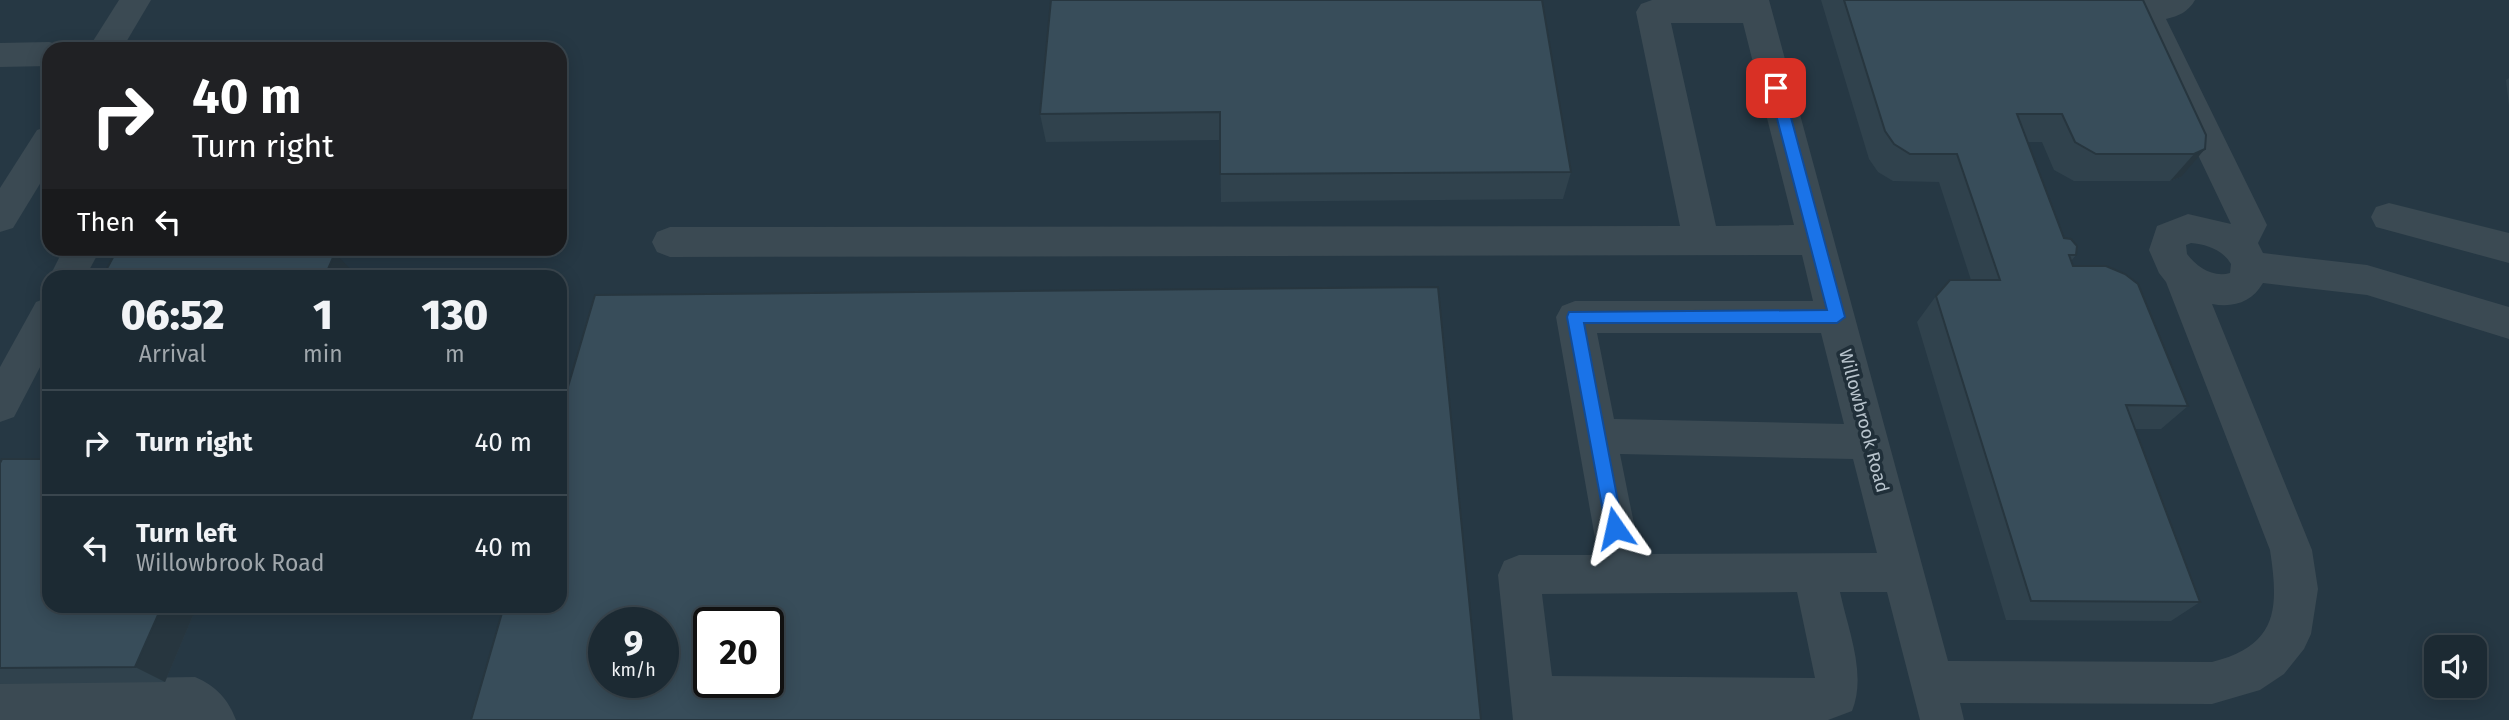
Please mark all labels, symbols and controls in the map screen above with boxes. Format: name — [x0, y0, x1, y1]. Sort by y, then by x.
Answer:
pin — [1746, 58, 1806, 118]
text: 40 m — [192, 67, 301, 126]
icon: arrive — [1757, 69, 1795, 107]
icon: right — [77, 70, 168, 161]
text: Turn right — [192, 127, 334, 165]
icon: left — [149, 203, 187, 241]
text: Then — [77, 207, 135, 238]
text: 06:52 — [121, 290, 224, 340]
text: 1 — [313, 290, 333, 340]
text: 130 — [421, 290, 488, 340]
text: Arrival — [139, 340, 206, 368]
text: min — [303, 340, 343, 368]
text: m — [445, 340, 465, 368]
street label: Willowbrook Road — [1834, 347, 1894, 495]
icon: right — [77, 424, 115, 462]
text: Turn right — [136, 427, 253, 458]
text: 40 m — [474, 427, 532, 458]
position arrow — [1578, 491, 1652, 565]
text: Turn left — [136, 518, 237, 549]
icon: left — [77, 529, 115, 567]
text: 40 m — [474, 532, 532, 563]
text: Willowbrook Road — [136, 549, 324, 577]
speed limit sign: 20 — [693, 607, 784, 698]
text: 9 — [624, 622, 643, 664]
map controls — [2424, 635, 2487, 698]
button: sound — [2424, 635, 2487, 698]
text: km/h — [611, 659, 656, 681]

